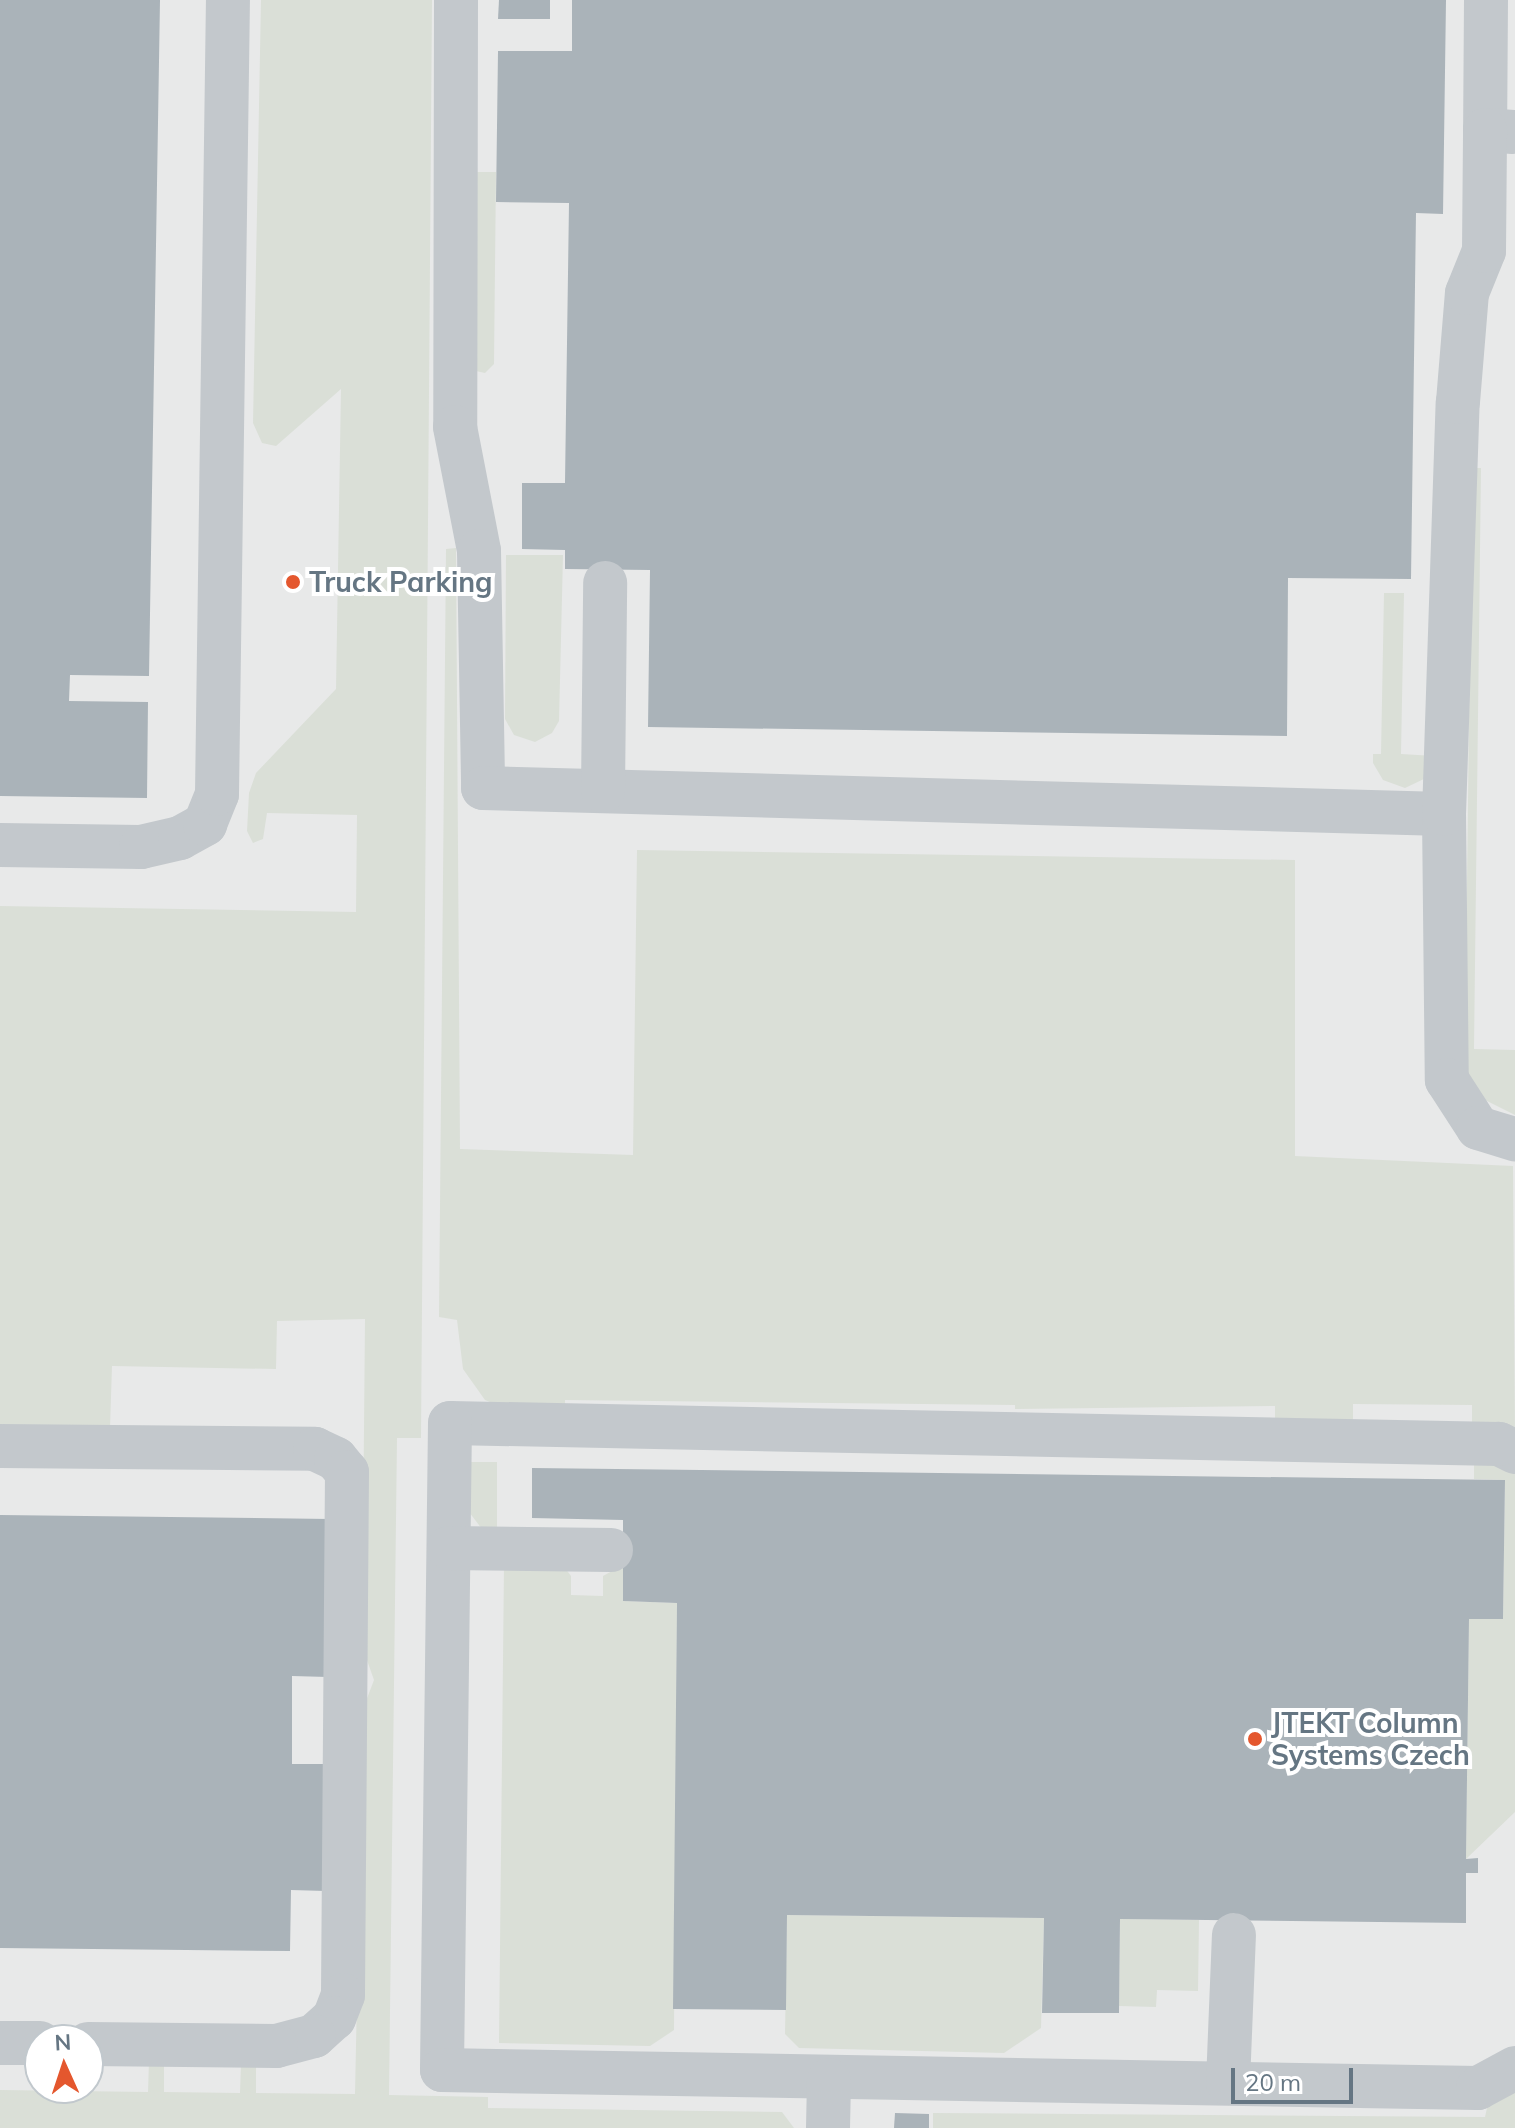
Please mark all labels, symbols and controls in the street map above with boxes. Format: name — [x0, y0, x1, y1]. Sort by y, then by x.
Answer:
place label: Truck Parking — [309, 565, 493, 599]
marker: Truck Parking — [284, 573, 302, 591]
place label: JTEKT Column Systems Czech — [1271, 1706, 1470, 1772]
marker: JTEKT Column Systems Czech — [1246, 1730, 1264, 1748]
north arrow — [24, 2024, 104, 2104]
text: N — [54, 2028, 72, 2056]
scale bar — [1235, 2052, 1357, 2102]
text: 20 m — [1245, 2067, 1301, 2097]

